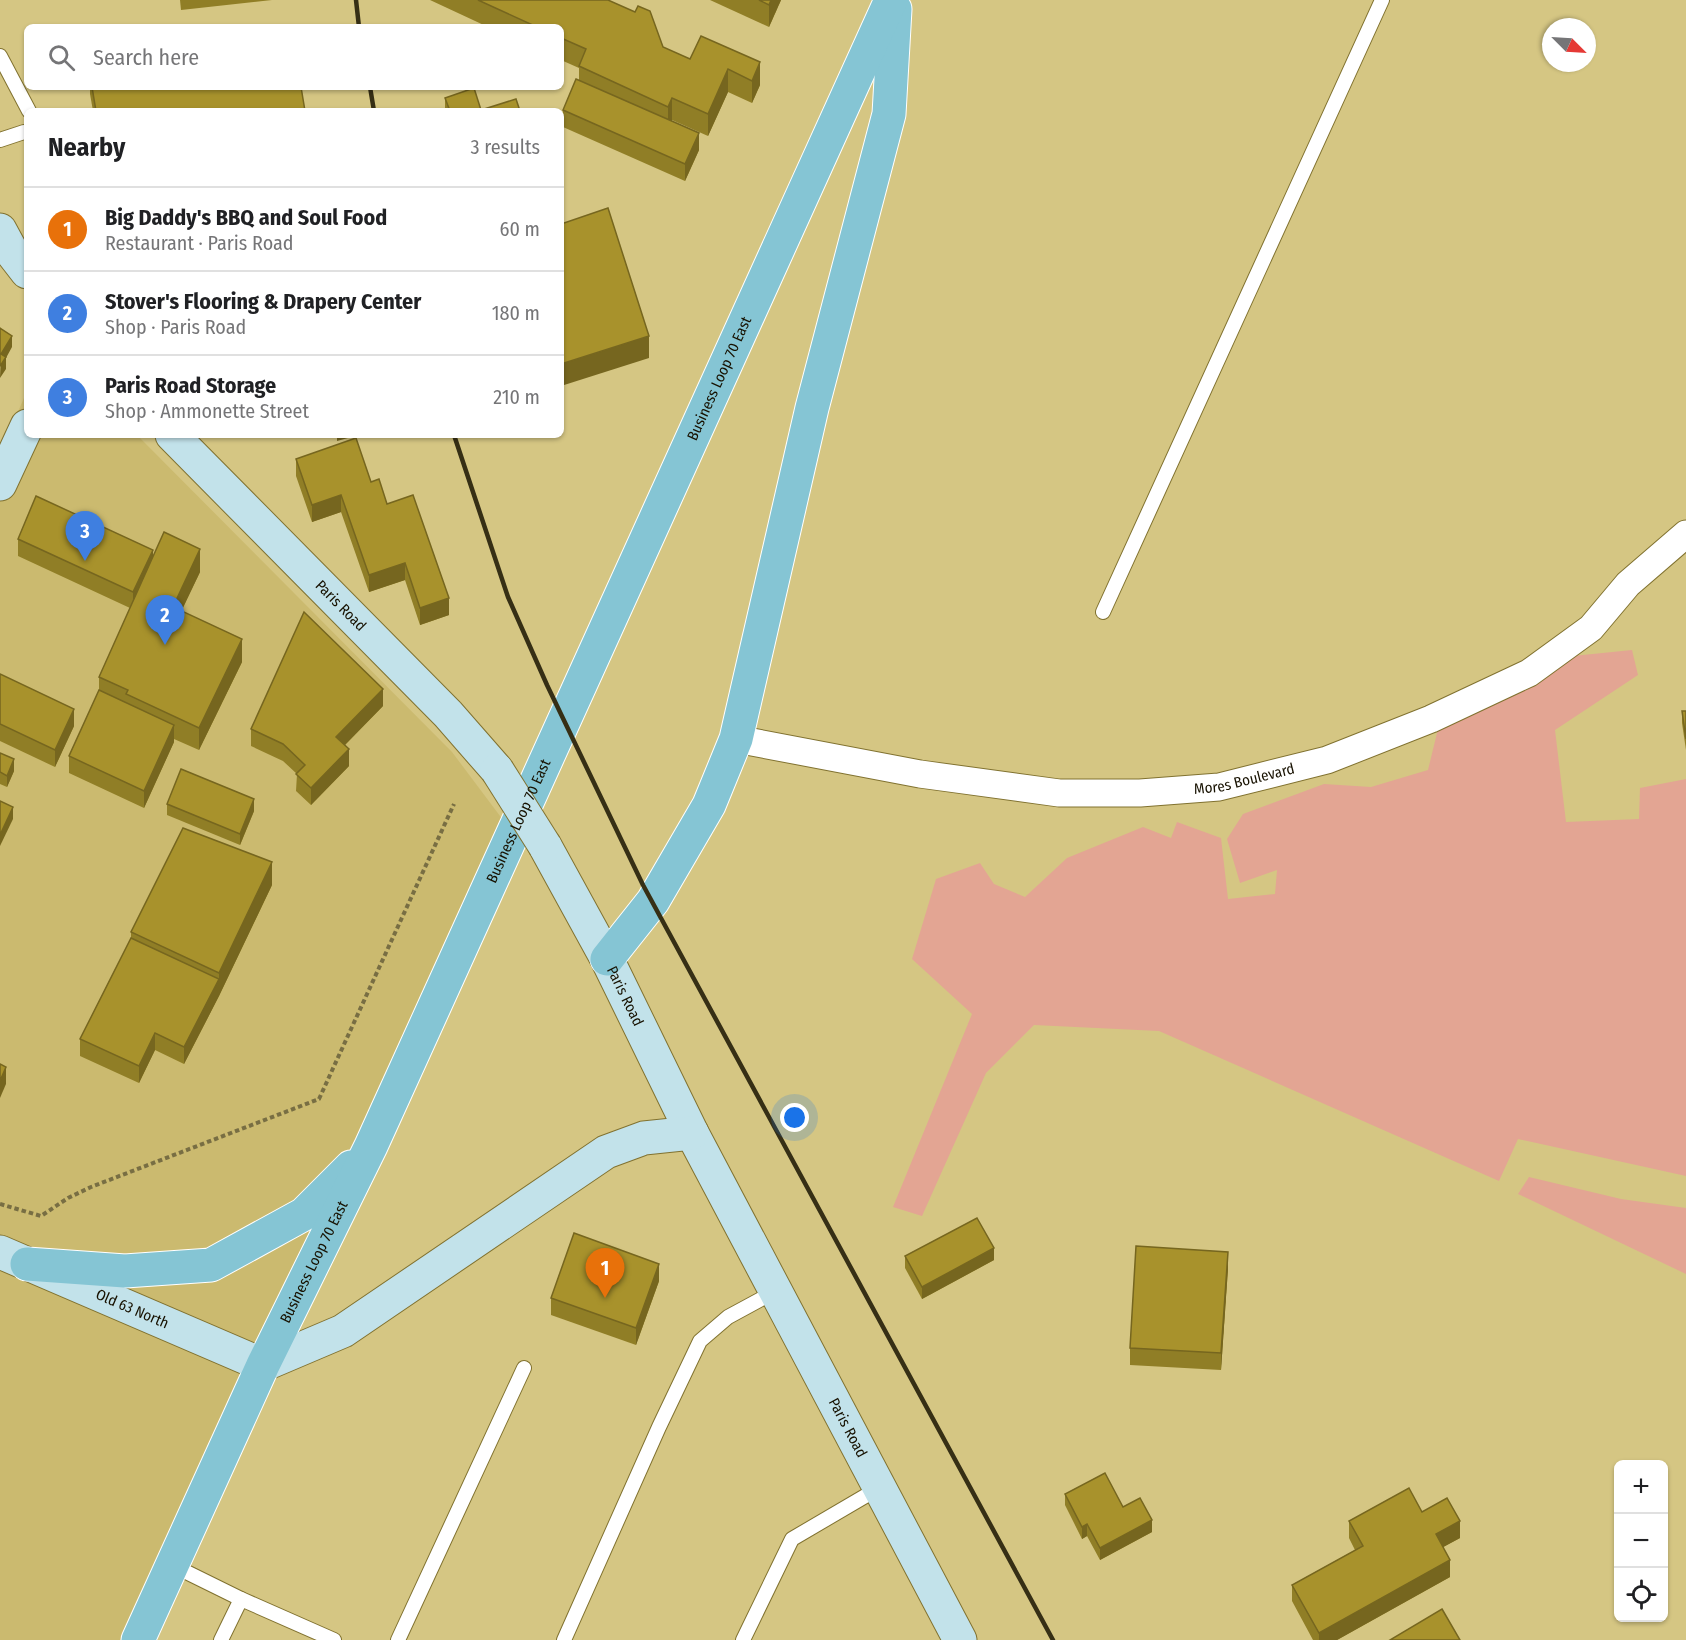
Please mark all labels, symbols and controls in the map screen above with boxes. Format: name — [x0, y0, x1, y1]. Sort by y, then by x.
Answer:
north arrow — [1542, 18, 1596, 72]
search box — [24, 24, 564, 90]
icon: search — [45, 41, 78, 74]
text: Search here — [93, 44, 199, 71]
text: Nearby — [48, 132, 125, 163]
text: 3 results — [471, 135, 540, 159]
text: Big Daddy's BBQ and Soul Food — [105, 204, 387, 231]
text: 1 — [63, 217, 72, 241]
text: 60 m — [500, 217, 540, 241]
text: Restaurant · Paris Road — [105, 231, 294, 255]
text: Stover's Flooring & Drapery Center — [105, 288, 421, 315]
text: 2 — [63, 301, 72, 325]
text: 180 m — [492, 301, 540, 325]
street label: Business Loop 70 East — [683, 314, 755, 443]
text: Shop · Paris Road — [105, 315, 246, 339]
text: Paris Road Storage — [105, 372, 276, 399]
text: 3 — [63, 385, 72, 409]
text: 210 m — [493, 385, 540, 409]
text: Shop · Ammonette Street — [105, 399, 309, 423]
pin: 3 — [66, 512, 104, 561]
street label: Paris Road — [312, 576, 370, 635]
pin: 2 — [146, 596, 184, 645]
street label: Business Loop 70 East — [483, 756, 554, 886]
street label: Mores Boulevard — [1193, 759, 1296, 798]
street label: Paris Road — [603, 963, 647, 1029]
your location — [780, 1103, 809, 1132]
street label: Business Loop 70 East — [276, 1198, 352, 1326]
pin: 1 — [586, 1248, 624, 1298]
street label: Old 63 North — [93, 1285, 171, 1332]
street label: Paris Road — [825, 1395, 871, 1461]
map controls — [1614, 1460, 1668, 1622]
button: + — [1614, 1460, 1668, 1514]
button: − — [1614, 1514, 1668, 1568]
button: locate — [1614, 1568, 1668, 1622]

